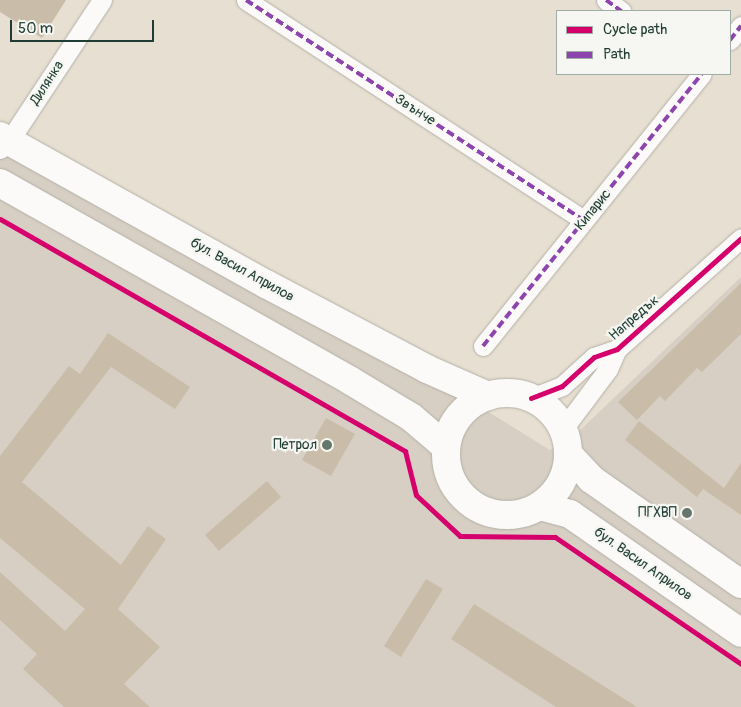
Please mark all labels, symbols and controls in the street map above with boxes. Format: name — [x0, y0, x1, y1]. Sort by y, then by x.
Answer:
scale bar — [12, 10, 156, 42]
legend — [556, 10, 731, 75]
text: 50 m — [18, 19, 53, 38]
text: Cycle path — [603, 20, 667, 39]
text: Path — [603, 45, 630, 64]
street label: Дилянка — [27, 58, 67, 108]
street label: Звънче — [392, 91, 438, 129]
street label: Кипарис — [571, 186, 615, 234]
street label: бул. Васил Априлов — [187, 234, 297, 306]
street label: Напредък — [606, 292, 662, 344]
place label: Петрол — [273, 437, 317, 453]
marker: Петрол — [321, 439, 333, 451]
place label: ПГХВП — [638, 505, 677, 521]
marker: ПГХВП — [681, 507, 693, 519]
street label: бул. Васил Априлов — [590, 524, 696, 604]

